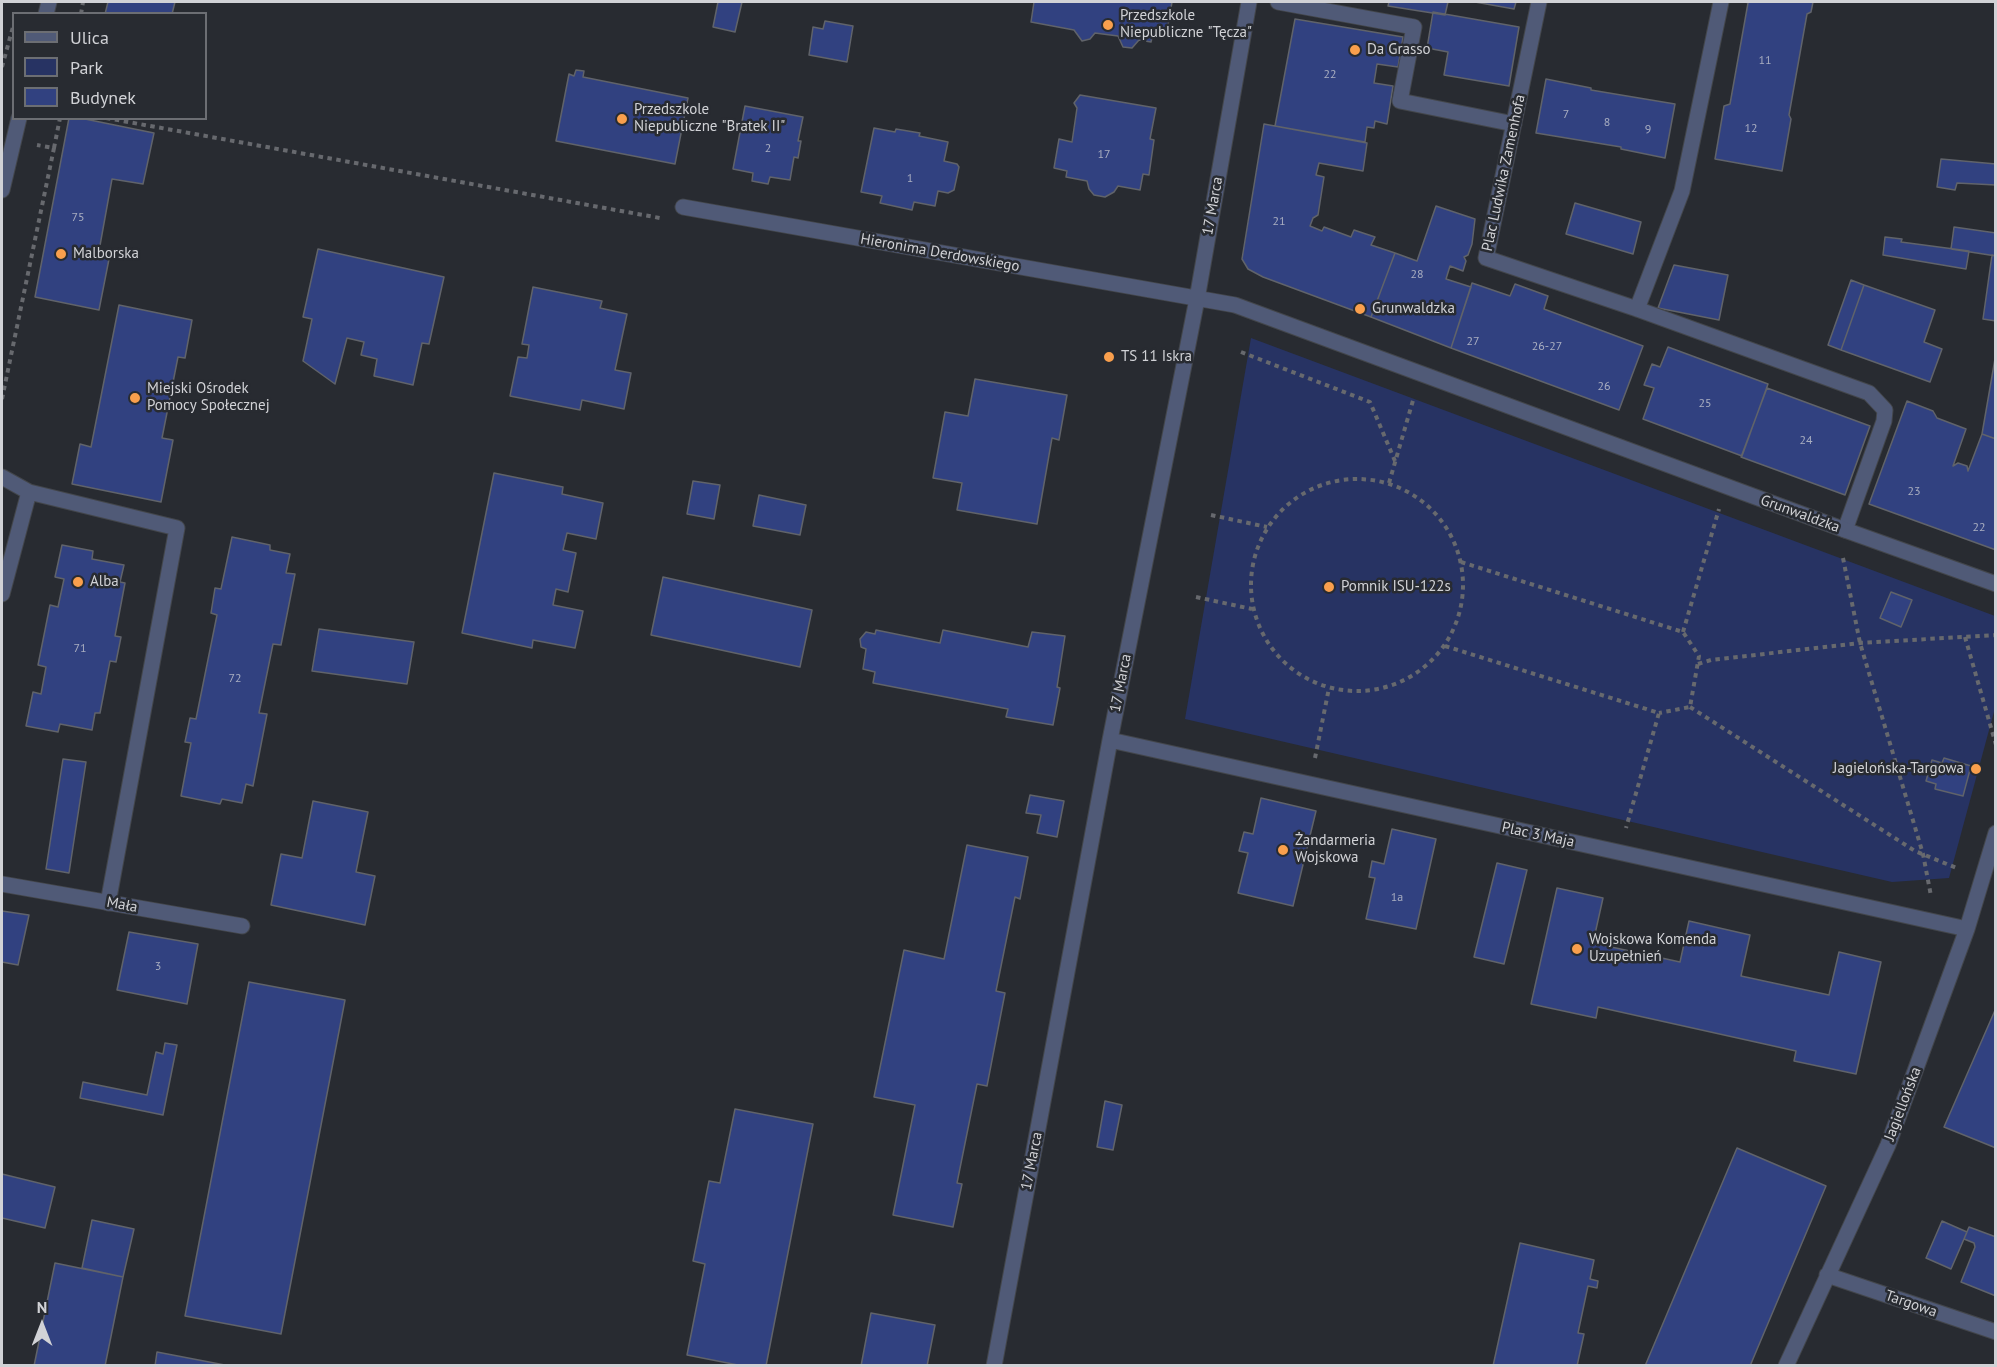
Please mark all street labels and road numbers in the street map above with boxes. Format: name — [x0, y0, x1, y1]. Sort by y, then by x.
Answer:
street label: Plac Ludwika Zamenhofa — [1479, 93, 1529, 253]
street label: 17 Marca — [1199, 175, 1227, 237]
street label: Hieronima Derdowskiego — [859, 230, 1021, 276]
street label: Grunwaldzka — [1758, 491, 1842, 537]
street label: 17 Marca — [1107, 652, 1135, 714]
street label: Plac 3 Maja — [1500, 819, 1576, 851]
street label: Mała — [105, 893, 139, 917]
street label: Jagiellońska — [1881, 1065, 1925, 1143]
street label: 17 Marca — [1018, 1130, 1046, 1192]
street label: Targowa — [1883, 1287, 1939, 1321]

